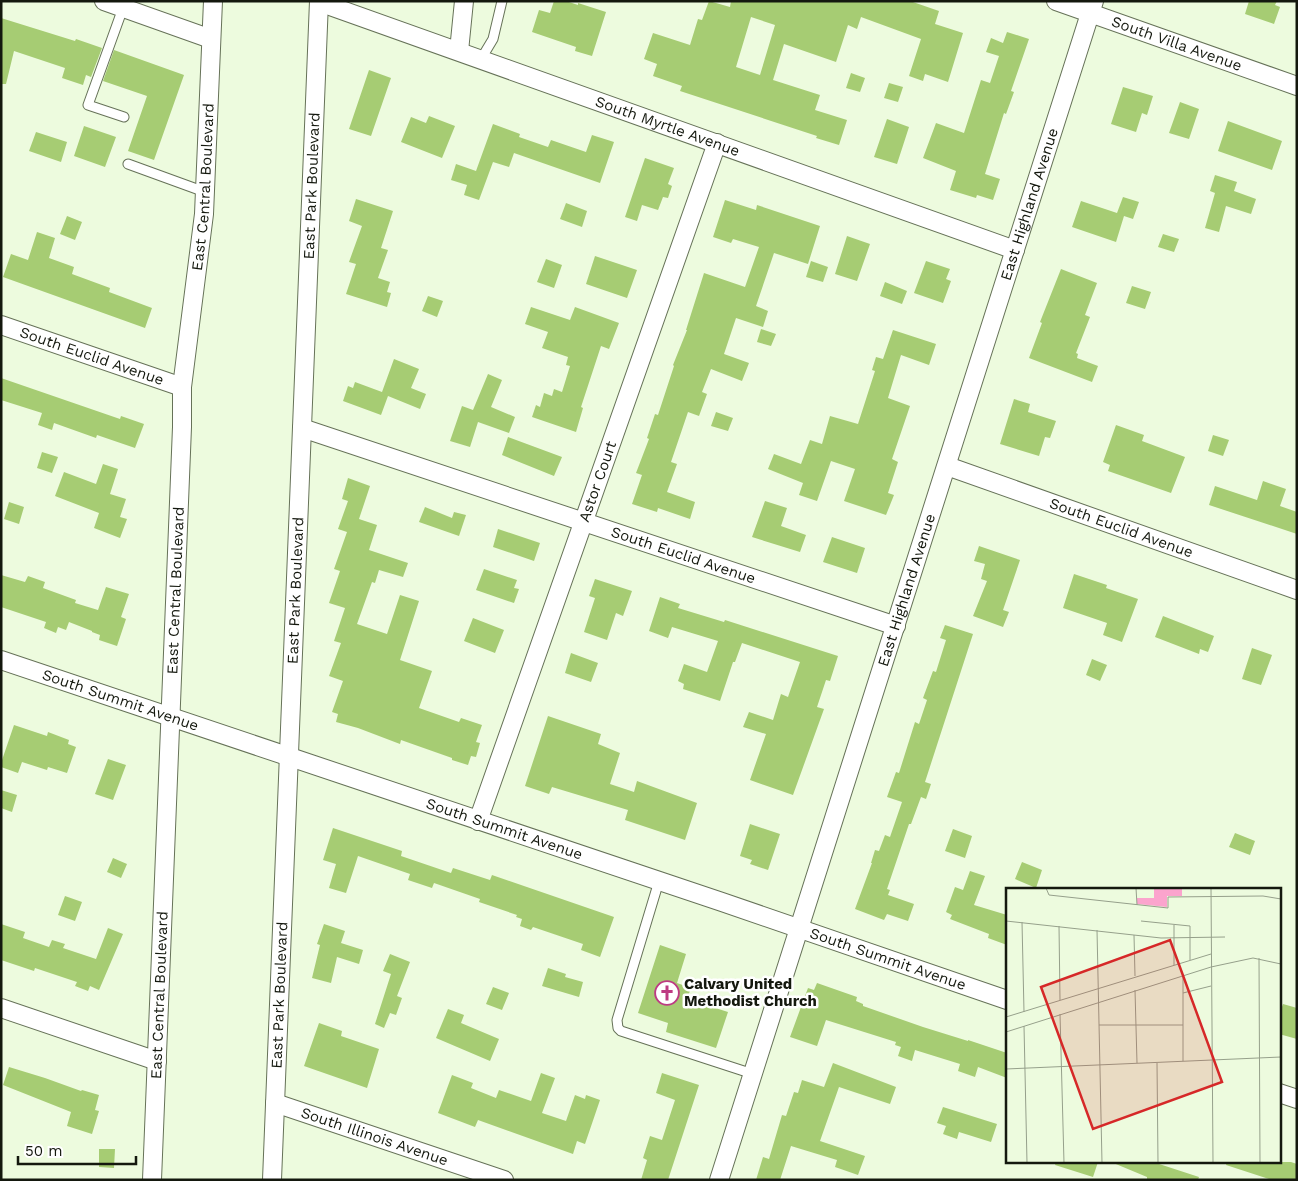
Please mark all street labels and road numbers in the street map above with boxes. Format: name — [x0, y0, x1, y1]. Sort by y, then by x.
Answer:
street label: South Villa Avenue — [1109, 12, 1244, 75]
street label: South Myrtle Avenue — [593, 92, 742, 160]
street label: East Central Boulevard — [188, 103, 218, 272]
street label: East Park Boulevard — [300, 112, 324, 260]
street label: East Highland Avenue — [997, 126, 1062, 283]
street label: South Euclid Avenue — [17, 323, 166, 389]
street label: Astor Court — [575, 438, 620, 524]
street label: South Euclid Avenue — [1047, 494, 1196, 562]
street label: East Central Boulevard — [163, 506, 188, 675]
street label: East Highland Avenue — [874, 512, 939, 669]
street label: East Park Boulevard — [284, 517, 307, 664]
street label: South Euclid Avenue — [609, 523, 758, 588]
street label: South Summit Avenue — [40, 665, 201, 735]
street label: South Summit Avenue — [424, 794, 585, 864]
street label: East Central Boulevard — [147, 911, 172, 1079]
street label: East Park Boulevard — [267, 921, 291, 1069]
street label: South Summit Avenue — [807, 924, 968, 994]
street label: South Illinois Avenue — [299, 1103, 450, 1170]

